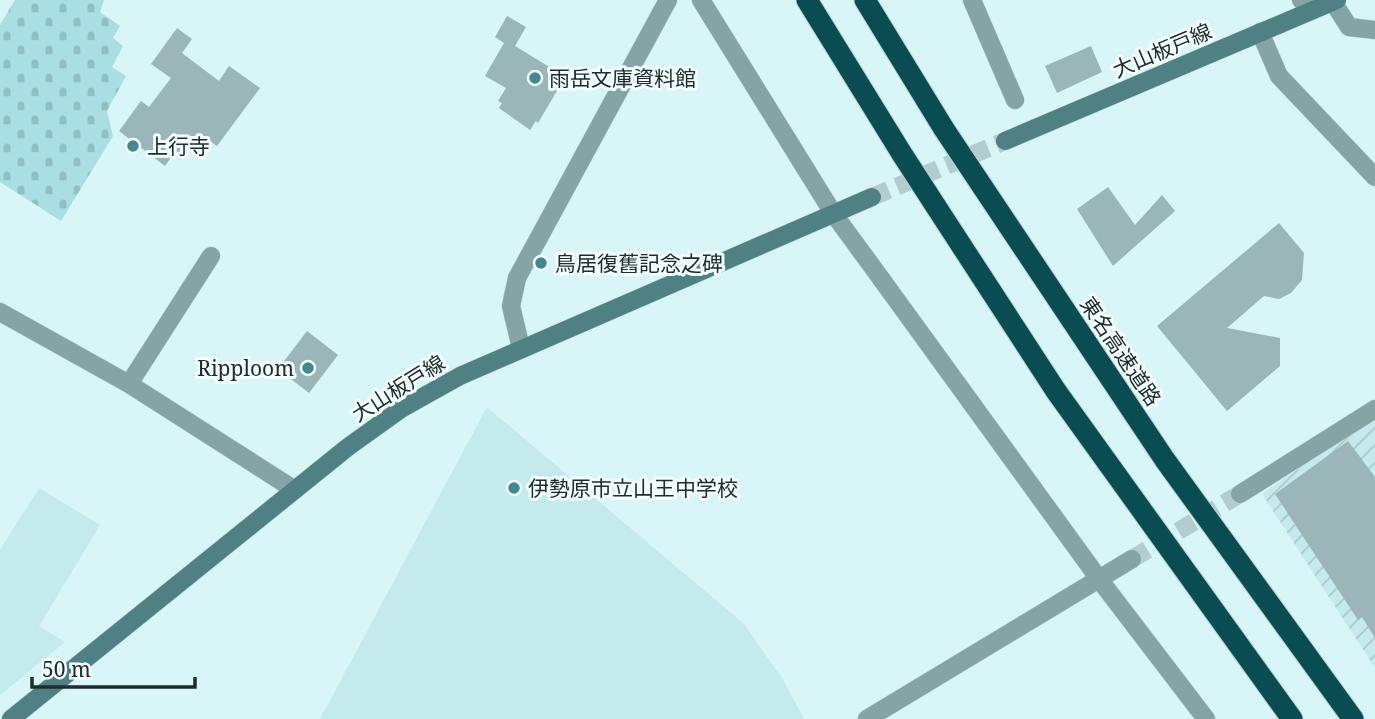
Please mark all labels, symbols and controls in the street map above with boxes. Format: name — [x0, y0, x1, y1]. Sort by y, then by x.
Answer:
street label: 大山板戸線 — [1108, 17, 1216, 83]
place label: 雨岳文庫資料館 — [549, 64, 696, 92]
marker: 雨岳文庫資料館 — [527, 70, 543, 86]
place label: 上行寺 — [147, 132, 210, 160]
marker: 上行寺 — [125, 138, 141, 154]
place label: 鳥居復舊記念之碑 — [555, 249, 723, 277]
marker: 鳥居復舊記念之碑 — [533, 255, 549, 271]
street label: 東名高速道路 — [1074, 291, 1168, 411]
street label: 大山板戸線 — [346, 348, 450, 428]
place label: Ripploom — [197, 354, 294, 382]
marker: Ripploom — [300, 360, 316, 376]
place label: 伊勢原市立山王中学校 — [528, 474, 738, 502]
marker: 伊勢原市立山王中学校 — [506, 480, 522, 496]
scale bar — [32, 646, 194, 690]
text: 50 m — [42, 655, 91, 683]

